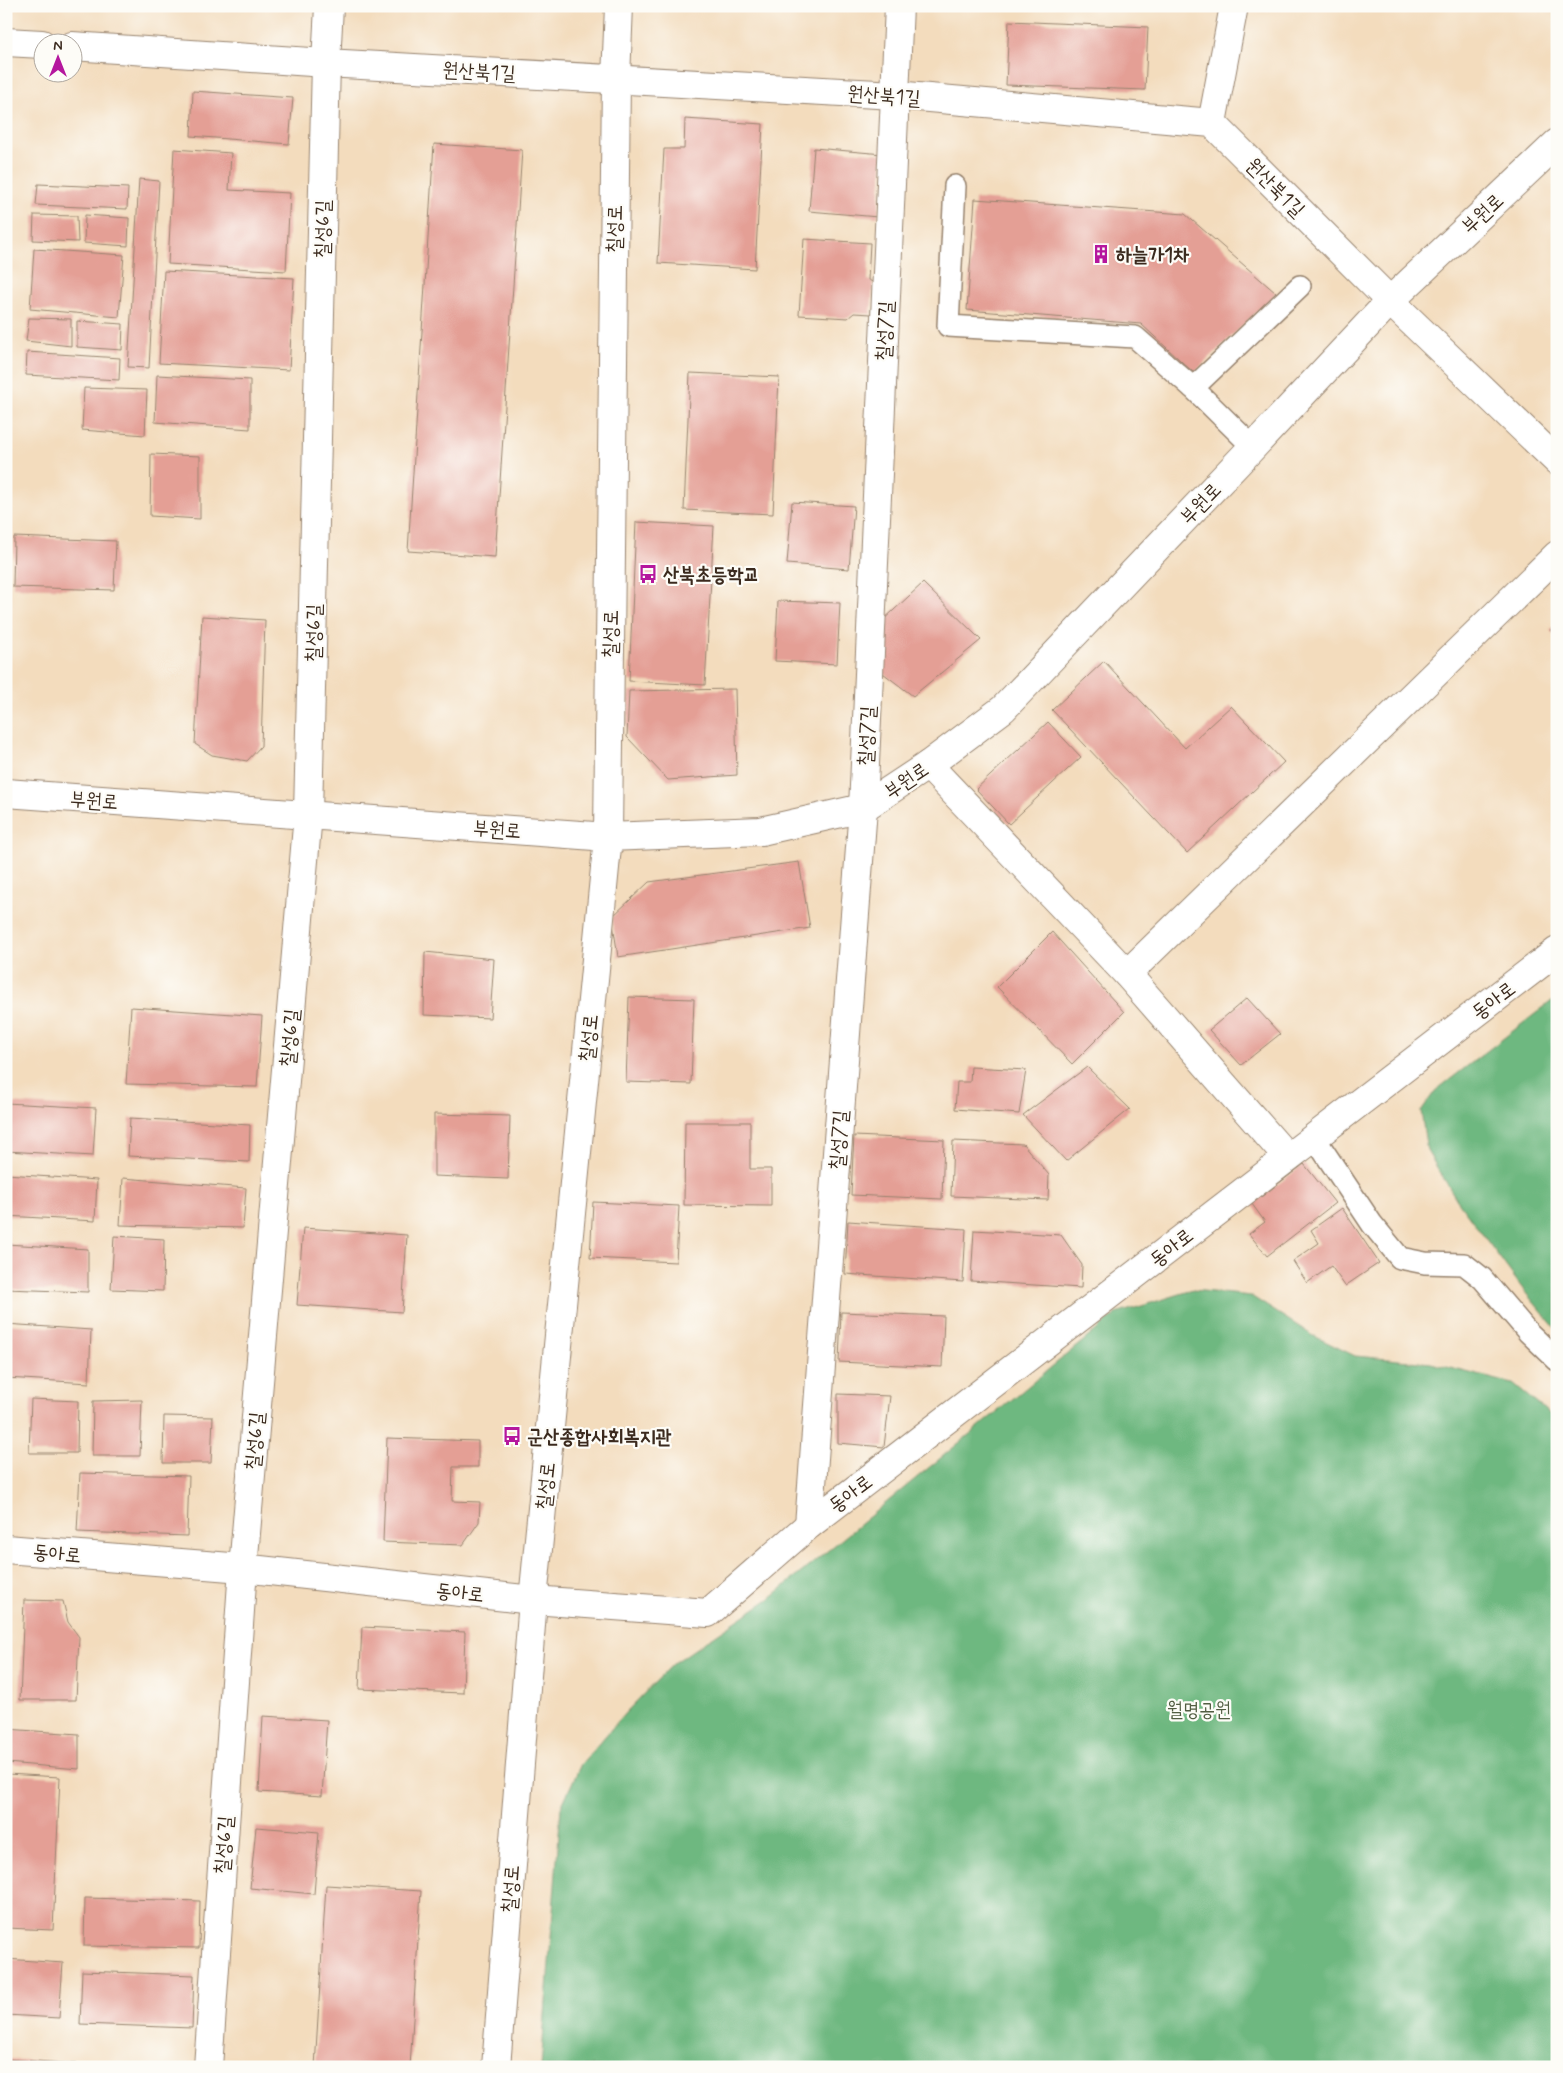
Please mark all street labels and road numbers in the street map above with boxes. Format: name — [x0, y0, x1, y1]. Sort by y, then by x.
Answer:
street label: 원산북1길 — [442, 57, 516, 88]
street label: 원산북1길 — [846, 80, 921, 113]
street label: 원산북1길 — [1239, 153, 1310, 224]
street label: 부원로 — [1456, 188, 1510, 240]
street label: 칠성6길 — [309, 200, 338, 259]
street label: 칠성로 — [602, 205, 629, 253]
street label: 칠성7길 — [870, 300, 901, 362]
street label: 부원로 — [1175, 477, 1228, 531]
street label: 칠성6길 — [300, 604, 329, 663]
street label: 칠성로 — [598, 610, 625, 658]
street label: 칠성7길 — [852, 705, 883, 767]
street label: 부원로 — [879, 757, 934, 806]
street label: 부원로 — [69, 786, 119, 817]
street label: 부원로 — [472, 815, 522, 846]
street label: 동아로 — [1466, 976, 1521, 1027]
street label: 칠성6길 — [274, 1008, 306, 1068]
street label: 칠성로 — [574, 1013, 605, 1064]
street label: 칠성7길 — [824, 1109, 855, 1171]
street label: 동아로 — [1145, 1223, 1199, 1274]
street label: 칠성6길 — [239, 1411, 271, 1471]
street label: 칠성로 — [531, 1461, 562, 1512]
street label: 동아로 — [823, 1469, 878, 1520]
street label: 동아로 — [32, 1539, 82, 1570]
street label: 동아로 — [434, 1578, 485, 1609]
street label: 칠성6길 — [209, 1815, 240, 1875]
street label: 칠성로 — [496, 1864, 527, 1914]

